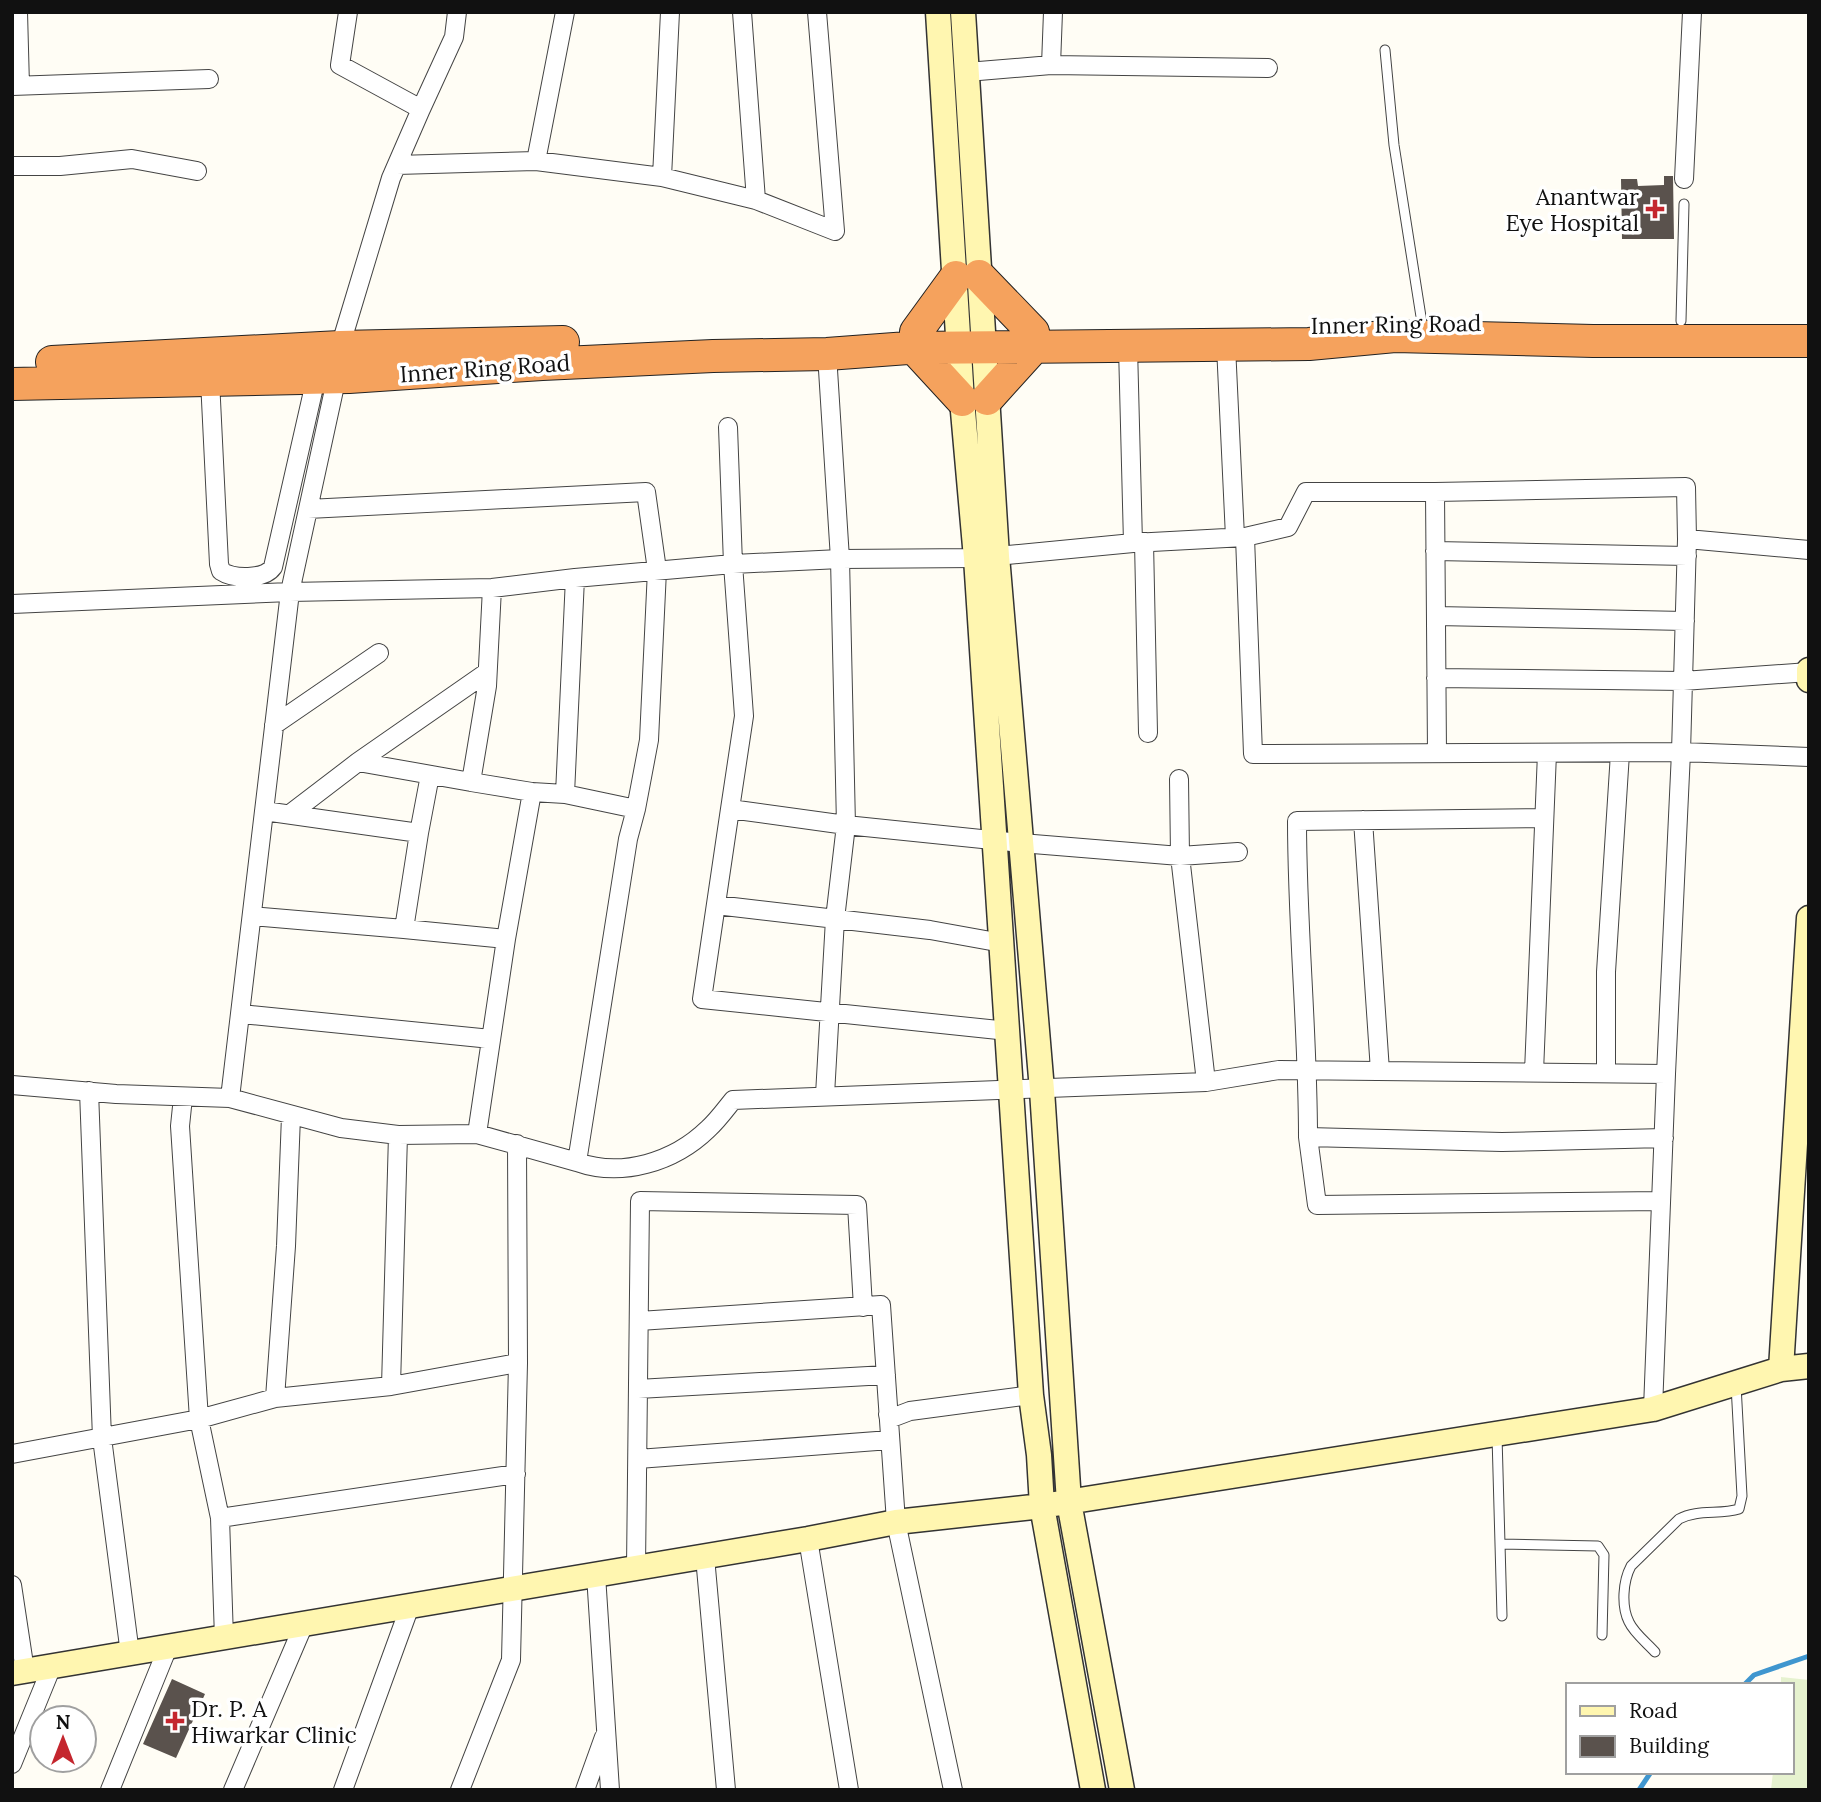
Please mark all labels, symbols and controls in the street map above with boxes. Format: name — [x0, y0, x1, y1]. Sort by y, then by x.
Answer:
place label: Anantwar Eye Hospital — [1505, 182, 1639, 237]
marker: Anantwar Eye Hospital — [1645, 199, 1665, 219]
street label: Inner Ring Road — [1310, 308, 1482, 340]
street label: Inner Ring Road — [399, 348, 572, 388]
legend — [1566, 1683, 1793, 1774]
place label: Dr. P. A Hiwarkar Clinic — [191, 1694, 357, 1749]
text: Road — [1629, 1697, 1678, 1724]
north arrow — [28, 1704, 98, 1774]
text: N — [56, 1710, 71, 1734]
marker: Dr. P. A Hiwarkar Clinic — [165, 1711, 185, 1731]
text: Building — [1629, 1732, 1709, 1759]

